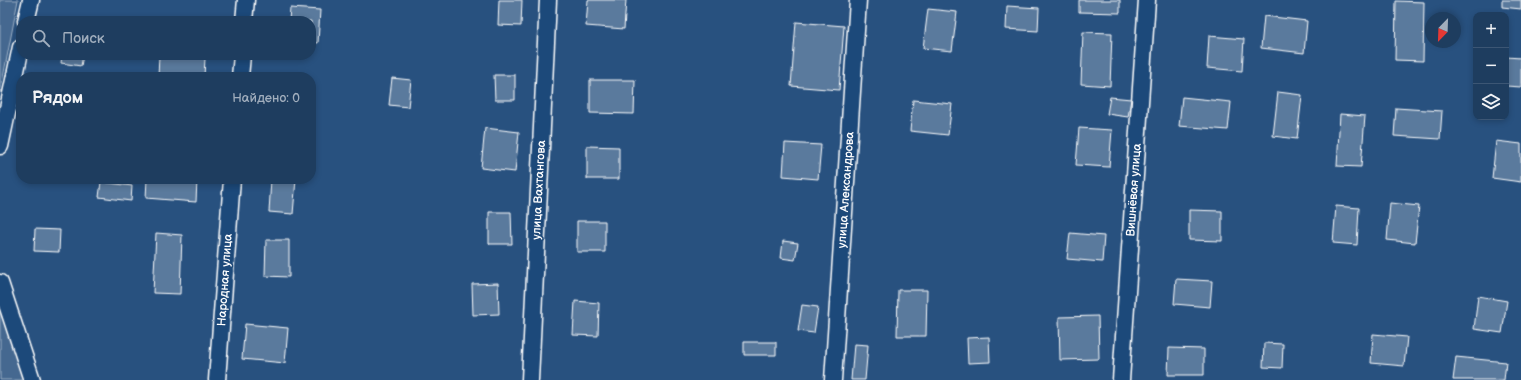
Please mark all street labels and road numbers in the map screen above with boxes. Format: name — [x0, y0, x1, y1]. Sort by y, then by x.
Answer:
street label: улица Александрова — [834, 131, 858, 249]
street label: улица Вахтангова — [529, 140, 549, 240]
street label: Вишнёвая улица — [1123, 143, 1145, 237]
street label: Народная улица — [214, 233, 236, 327]

